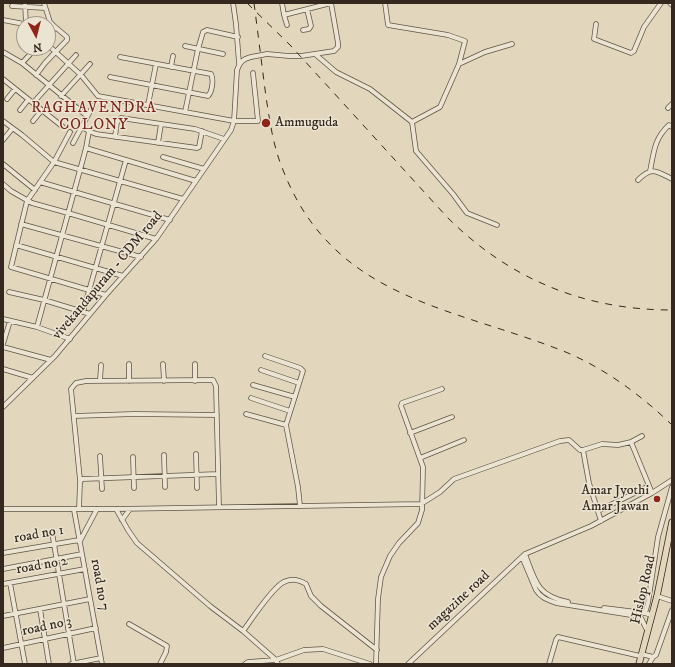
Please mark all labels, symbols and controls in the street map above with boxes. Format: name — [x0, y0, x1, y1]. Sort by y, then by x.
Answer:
north arrow — [16, 16, 56, 56]
text: N — [32, 39, 43, 54]
district label: RAGHAVENDRA COLONY — [31, 100, 157, 135]
place label: Ammuguda — [275, 115, 338, 131]
marker: Ammuguda — [260, 117, 272, 129]
street label: vivekandapuram - CDM road — [49, 208, 167, 344]
place label: Amar Jyothi Amar Jawan — [581, 483, 649, 516]
marker: Amar Jyothi Amar Jawan — [652, 494, 662, 504]
street label: road no 1 — [13, 522, 65, 548]
street label: road no 2 — [15, 553, 69, 579]
street label: Hislop Road — [628, 554, 660, 626]
street label: road no 7 — [86, 558, 112, 612]
street label: magazine road — [424, 568, 494, 634]
street label: road no 3 — [21, 614, 73, 640]

